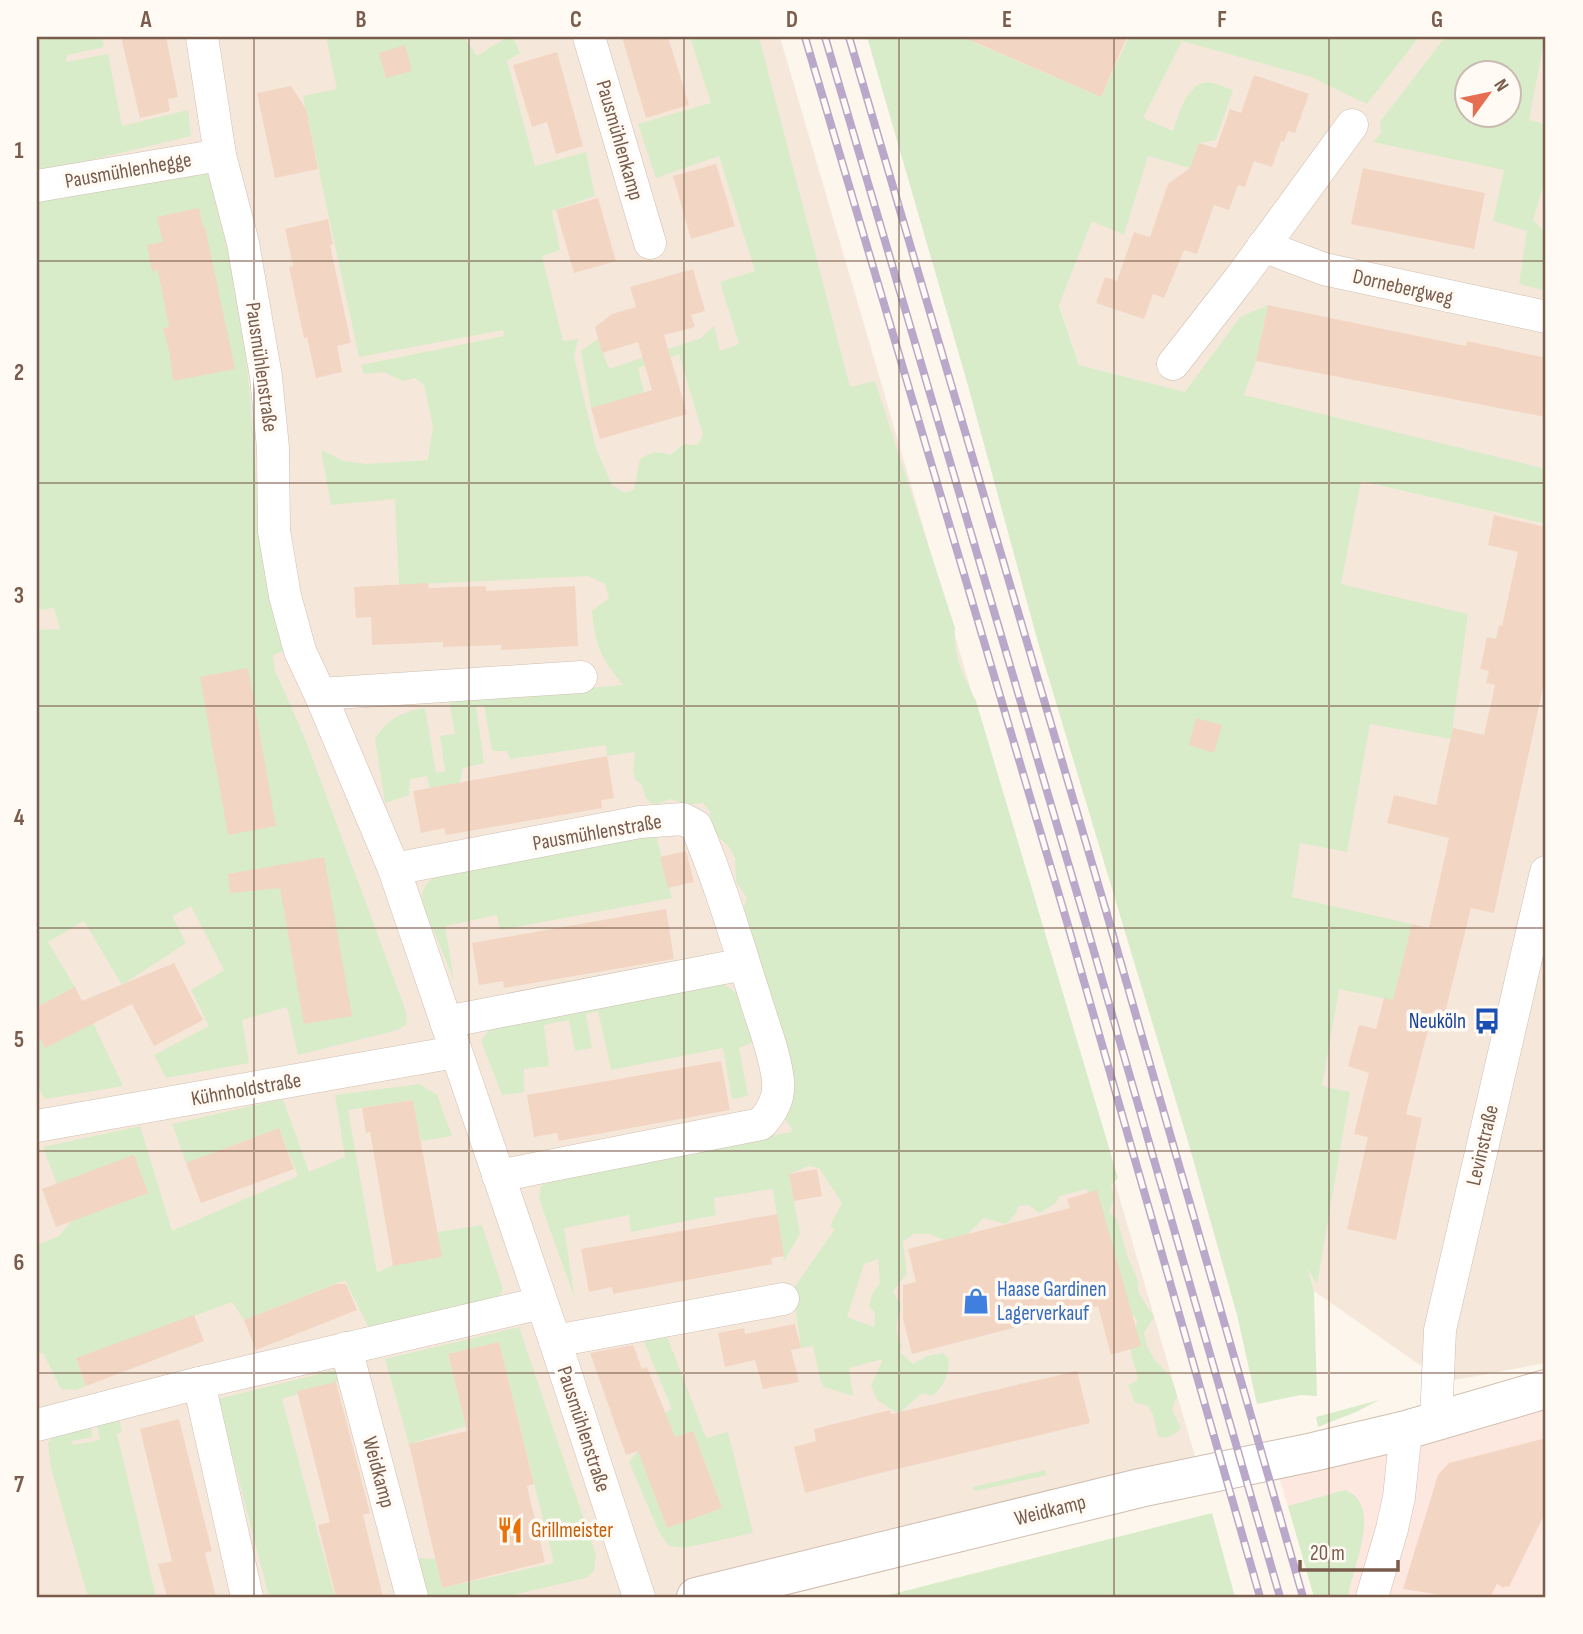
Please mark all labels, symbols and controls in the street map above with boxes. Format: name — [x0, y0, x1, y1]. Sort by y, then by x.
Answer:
text: A — [140, 6, 153, 34]
text: B — [356, 6, 367, 34]
text: C — [570, 6, 582, 34]
text: D — [786, 6, 798, 34]
text: E — [1002, 6, 1012, 34]
text: F — [1217, 6, 1227, 34]
text: G — [1431, 6, 1443, 34]
north arrow — [1454, 60, 1524, 130]
text: N — [1489, 75, 1513, 96]
street label: Pausmühlenkamp — [590, 77, 649, 203]
text: 1 — [14, 137, 24, 165]
street label: Pausmühlenhegge — [63, 147, 193, 194]
street label: Dornebergweg — [1350, 264, 1455, 311]
street label: Pausmühlenstraße — [240, 301, 283, 433]
text: 2 — [14, 359, 24, 387]
text: 3 — [14, 582, 24, 610]
text: 4 — [14, 804, 25, 832]
street label: Pausmühlenstraße — [531, 809, 664, 856]
bus stop icon: Neuköln — [1472, 1006, 1502, 1036]
place label: Neuköln — [1409, 1009, 1466, 1034]
text: 5 — [14, 1026, 24, 1054]
street label: Kühnholdstraße — [189, 1068, 303, 1111]
street label: Levinstraße — [1461, 1102, 1504, 1188]
text: 6 — [14, 1249, 24, 1277]
place label: Haase Gardinen Lagerverkauf — [997, 1277, 1106, 1326]
shop icon: Haase Gardinen Lagerverkauf — [961, 1286, 991, 1316]
street label: Pausmühlenstraße — [551, 1363, 616, 1495]
street label: Weidkamp — [357, 1434, 400, 1510]
text: 7 — [14, 1471, 24, 1499]
street label: Weidkamp — [1012, 1490, 1088, 1531]
restaurant icon: Grillmeister — [495, 1515, 525, 1545]
place label: Grillmeister — [531, 1518, 613, 1543]
scale bar — [1300, 1529, 1398, 1573]
text: 20 m — [1310, 1541, 1345, 1566]

